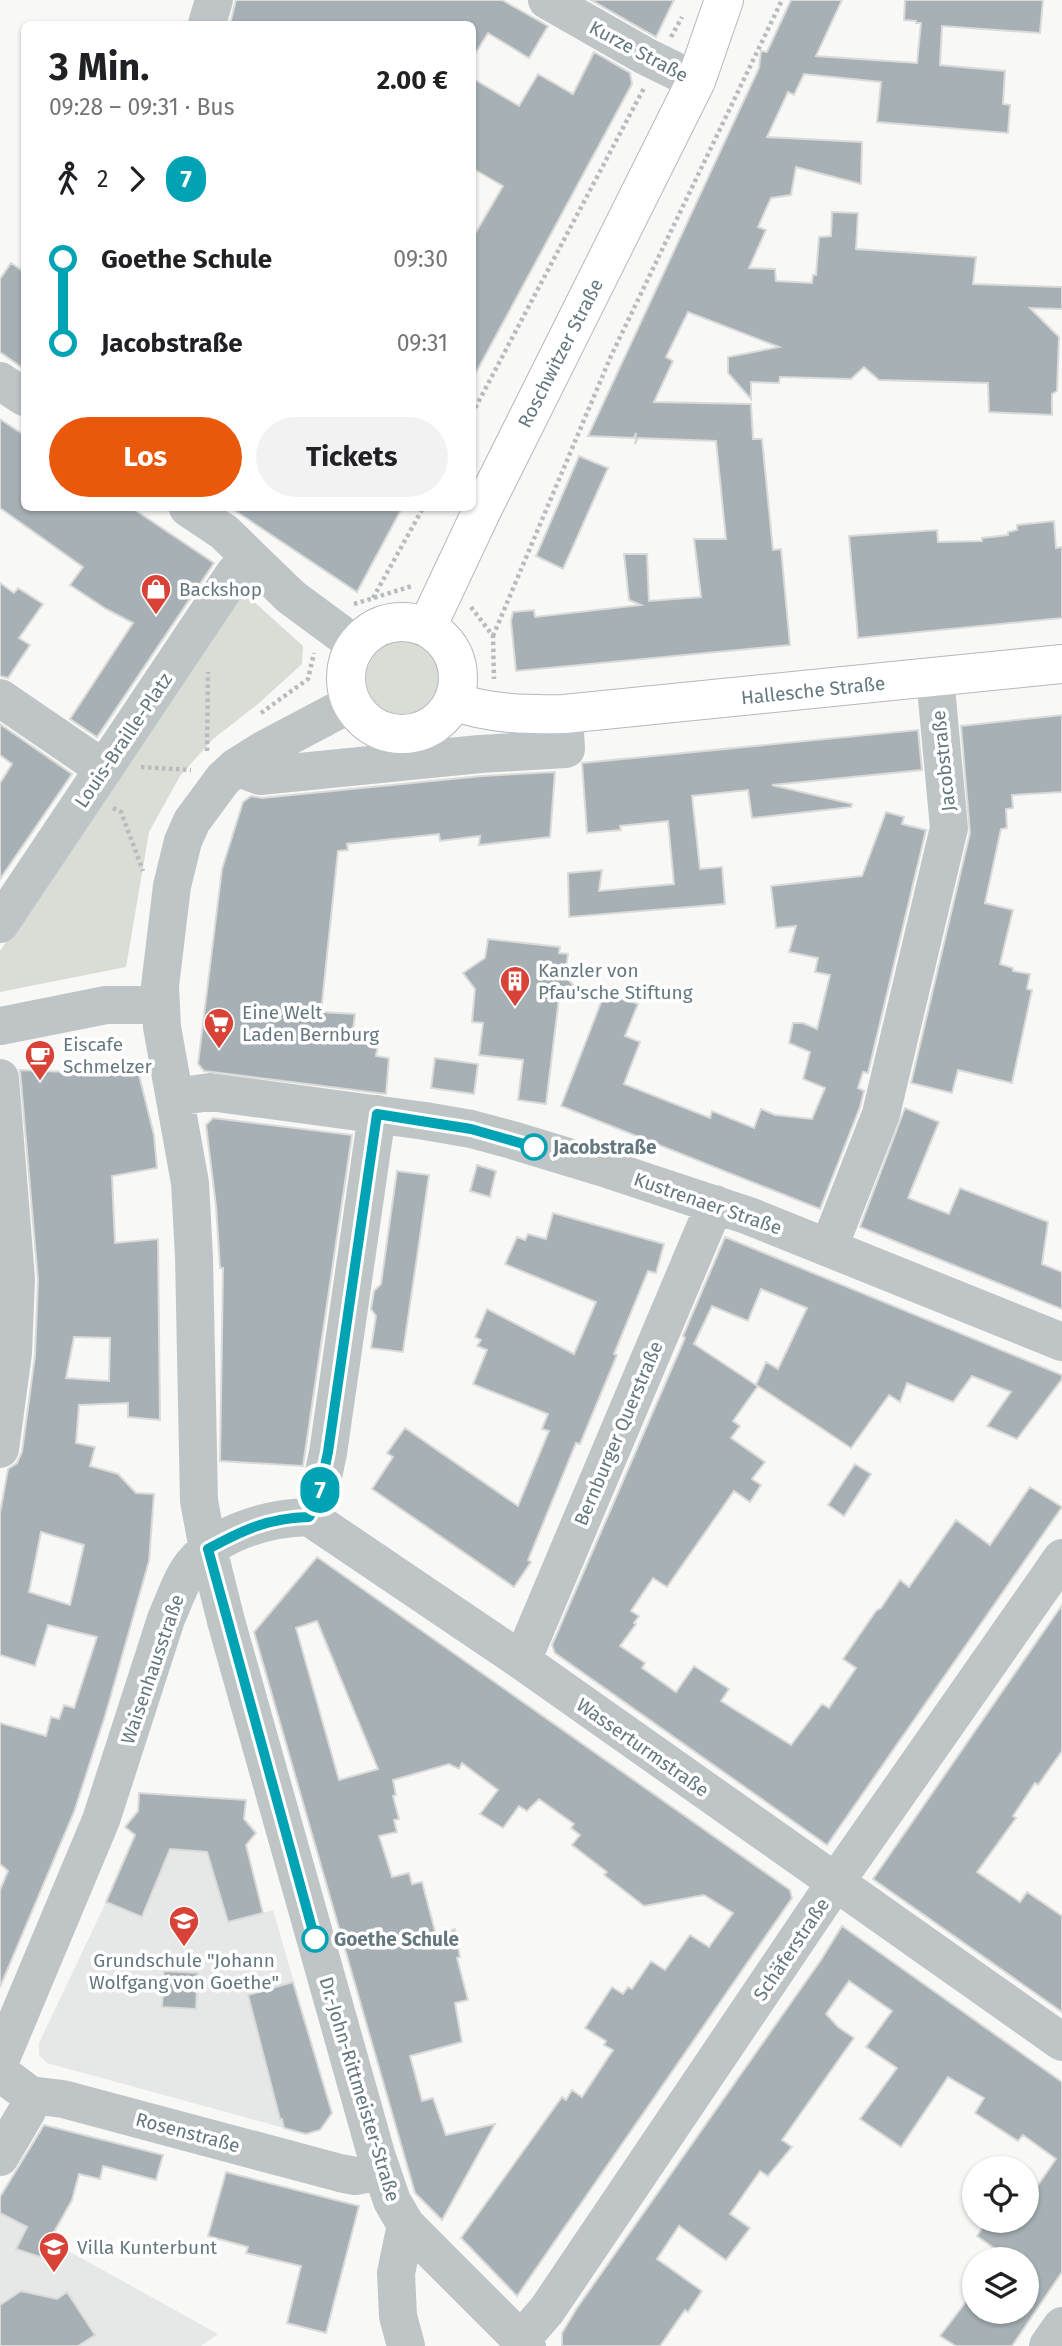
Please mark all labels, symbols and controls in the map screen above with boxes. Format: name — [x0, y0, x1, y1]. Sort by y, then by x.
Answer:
street label: Kurze Straße — [585, 16, 692, 87]
text: 3 Min. — [49, 44, 149, 90]
text: 2.00 € — [377, 65, 448, 96]
text: 09:28 – 09:31 · Bus — [49, 93, 235, 121]
icon: walk — [49, 160, 87, 198]
icon: forward — [118, 160, 156, 198]
text: 2 — [97, 165, 108, 193]
text: 7 — [180, 165, 192, 193]
text: Goethe Schule — [101, 244, 272, 275]
text: 09:30 — [393, 245, 448, 273]
street label: Roschwitzer Straße — [513, 275, 608, 432]
text: Jacobstraße — [101, 328, 243, 359]
text: 09:31 — [397, 329, 448, 357]
button: Los — [49, 417, 242, 497]
button: Tickets — [256, 417, 448, 497]
shop icon: Backshop — [139, 572, 173, 616]
place label: Backshop — [179, 578, 262, 601]
street label: Louis-Braille-Platz — [70, 669, 177, 812]
street label: Hallesche Straße — [740, 671, 886, 710]
street label: Jacobstraße — [927, 709, 960, 813]
place label: Kanzler von Pfau'sche Stiftung — [538, 959, 693, 1004]
building icon: Kanzler von Pfau'sche Stiftung — [498, 964, 532, 1008]
place label: Eine Welt Laden Bernburg — [242, 1001, 379, 1046]
supermarket icon: Eine Welt Laden Bernburg — [202, 1006, 236, 1050]
place label: Eiscafe Schmelzer — [63, 1033, 152, 1078]
cafe icon: Eiscafe Schmelzer — [23, 1038, 57, 1082]
marker: Jacobstraße — [521, 1134, 547, 1160]
place label: Jacobstraße — [552, 1136, 656, 1159]
street label: Kustrenaer Straße — [631, 1167, 785, 1240]
street label: Bernburger Querstraße — [569, 1338, 668, 1529]
line badge: 7 — [297, 1467, 343, 1513]
text: 7 — [314, 1476, 326, 1504]
street label: Waisenhausstraße — [116, 1591, 189, 1747]
street label: Wasserturmstraße — [572, 1693, 713, 1802]
street label: Schäferstraße — [749, 1894, 834, 2005]
school or university icon: Grundschule "Johann Wolfgang von Goethe" — [167, 1904, 201, 1948]
marker: Goethe Schule — [302, 1926, 328, 1952]
place label: Goethe Schule — [334, 1928, 459, 1951]
place label: Grundschule "Johann Wolfgang von Goethe" — [89, 1949, 279, 1994]
street label: Dr.-John-Rittmeister-Straße — [314, 1974, 405, 2204]
street label: Rosenstraße — [133, 2108, 243, 2157]
map controls — [962, 2156, 1039, 2324]
button: locate — [962, 2156, 1039, 2233]
school or university icon: Villa Kunterbunt — [37, 2230, 71, 2274]
place label: Villa Kunterbunt — [77, 2236, 217, 2259]
button: layers — [962, 2247, 1039, 2324]

